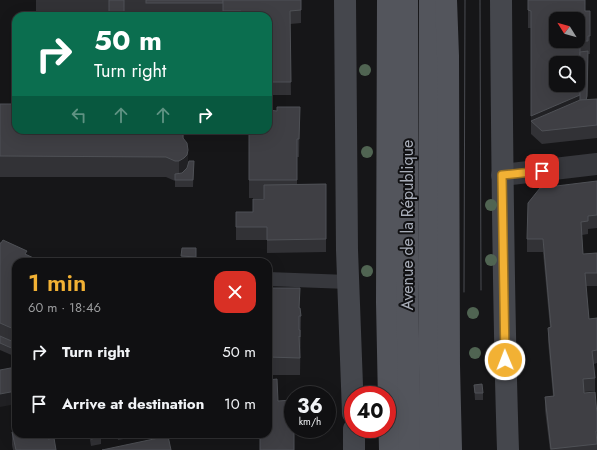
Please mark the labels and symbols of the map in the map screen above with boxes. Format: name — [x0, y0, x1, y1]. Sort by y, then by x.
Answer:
north arrow — [549, 12, 585, 48]
street label: Avenue de la République — [396, 140, 419, 310]
pin — [525, 154, 559, 188]
position arrow — [484, 339, 526, 381]
speed limit sign: 40 — [344, 386, 396, 438]

